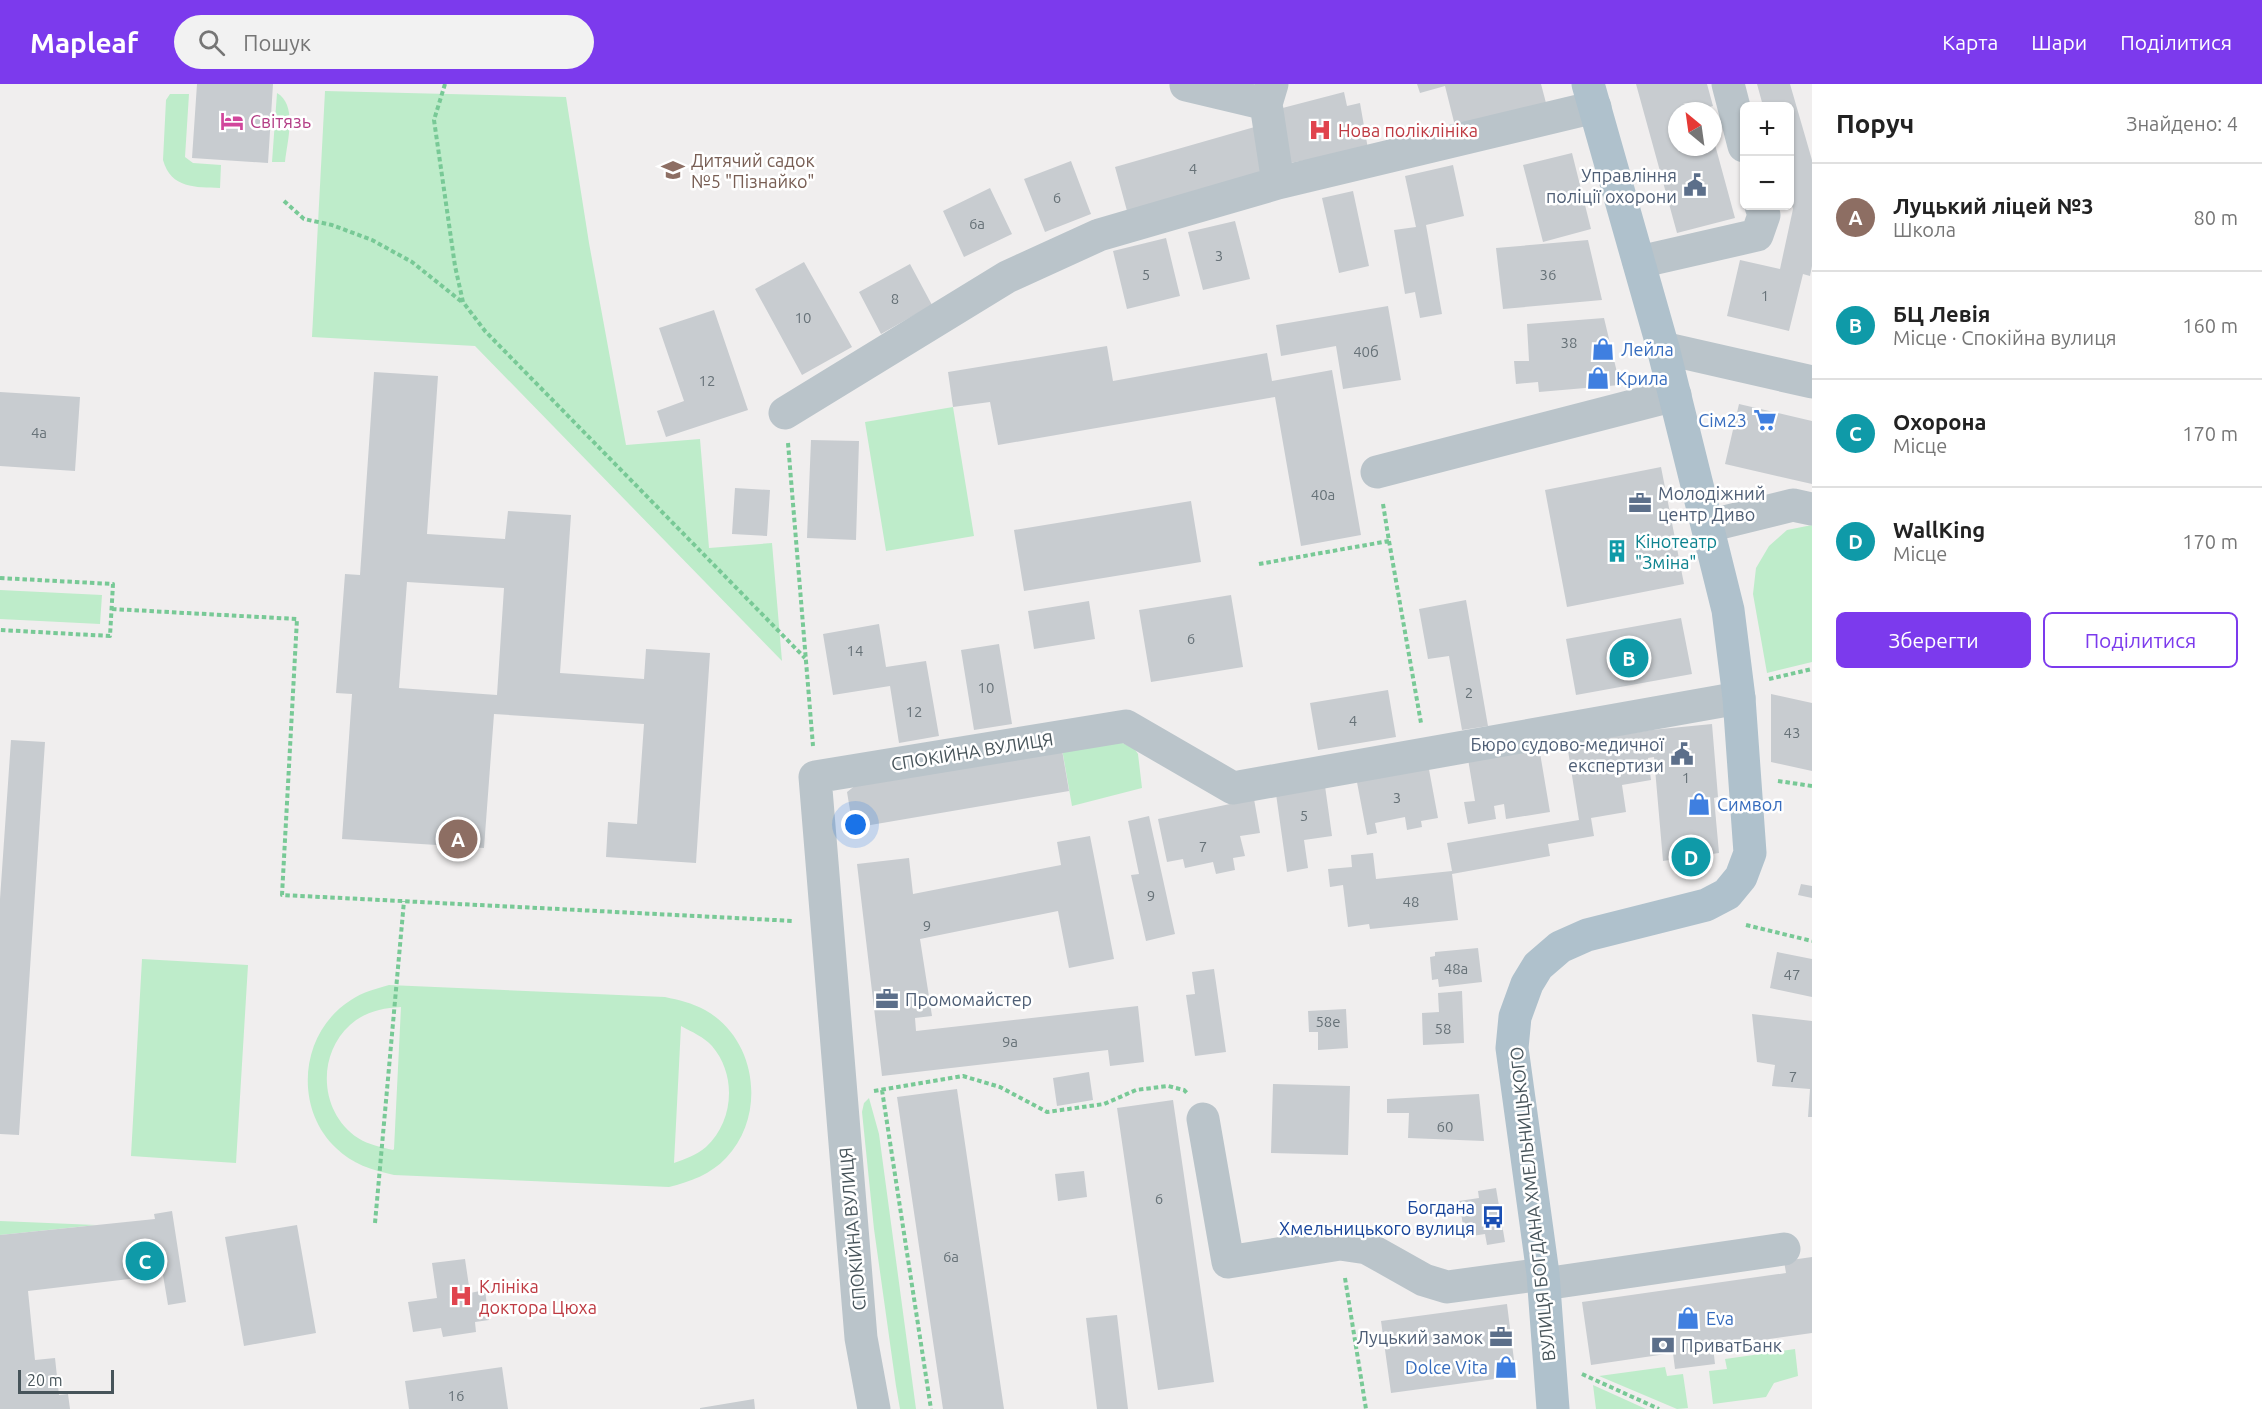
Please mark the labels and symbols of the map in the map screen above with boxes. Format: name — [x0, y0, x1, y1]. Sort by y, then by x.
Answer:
north arrow — [1668, 102, 1722, 156]
hotel icon: Світязь — [219, 108, 245, 134]
place label: Світязь — [250, 111, 311, 131]
hospital icon: Нова поліклініка — [1307, 117, 1333, 143]
place label: Нова поліклініка — [1338, 120, 1478, 140]
place label: Дитячий садок №5 "Пізнайко" — [691, 150, 815, 191]
school or university icon: Дитячий садок №5 "Пізнайко" — [660, 157, 686, 183]
house number: 4 — [1189, 160, 1197, 177]
place label: Управління поліції охорони — [1546, 165, 1677, 206]
public building icon: Управління поліції охорони — [1682, 172, 1708, 198]
house number: 6 — [1053, 189, 1061, 206]
house number: 6а — [969, 215, 985, 232]
house number: 3 — [1215, 247, 1223, 264]
house number: 5 — [1142, 266, 1150, 283]
house number: 36 — [1540, 266, 1556, 283]
house number: 1 — [1761, 287, 1769, 304]
house number: 8 — [891, 290, 899, 307]
house number: 10 — [795, 309, 811, 326]
house number: 38 — [1561, 334, 1577, 351]
shop icon: Лейла — [1590, 336, 1616, 362]
place label: Лейла — [1621, 339, 1674, 359]
house number: 40б — [1353, 343, 1379, 360]
shop icon: Крила — [1585, 365, 1611, 391]
place label: Крила — [1616, 368, 1668, 388]
house number: 12 — [699, 372, 715, 389]
supermarket icon: Сім23 — [1752, 407, 1778, 433]
place label: Сім23 — [1698, 410, 1747, 430]
house number: 4а — [31, 424, 47, 441]
place label: Молодіжний центр Диво — [1658, 483, 1765, 524]
house number: 40а — [1311, 486, 1335, 503]
office icon: Молодіжний центр Диво — [1627, 490, 1653, 516]
place label: Кінотеатр "Зміна" — [1635, 531, 1717, 572]
building icon: Кінотеатр "Зміна" — [1604, 538, 1630, 564]
house number: 6 — [1187, 630, 1195, 647]
pin: B — [1610, 636, 1648, 680]
house number: 14 — [847, 642, 863, 659]
house number: 10 — [978, 679, 994, 696]
house number: 2 — [1465, 684, 1473, 701]
house number: 12 — [906, 703, 922, 720]
house number: 4 — [1349, 712, 1357, 729]
house number: 43 — [1784, 724, 1800, 741]
street label: СПОКІЙНА ВУЛИЦЯ — [890, 728, 1054, 774]
place label: Бюро судово-медичної експертизи — [1470, 734, 1665, 775]
public building icon: Бюро судово-медичної експертизи — [1669, 741, 1695, 767]
house number: 1 — [1682, 769, 1690, 786]
house number: 3 — [1393, 789, 1401, 806]
shop icon: Символ — [1686, 791, 1712, 817]
place label: Символ — [1717, 794, 1783, 814]
house number: 5 — [1300, 807, 1308, 824]
your location — [841, 810, 870, 839]
pin: A — [438, 816, 478, 861]
pin: D — [1672, 834, 1710, 880]
house number: 7 — [1199, 838, 1207, 855]
house number: 9 — [1147, 887, 1155, 904]
house number: 48 — [1403, 893, 1419, 910]
house number: 9 — [923, 917, 931, 934]
house number: 48а — [1444, 960, 1468, 977]
house number: 47 — [1784, 966, 1800, 983]
office icon: Промомайстер — [874, 986, 900, 1012]
place label: Промомайстер — [905, 989, 1032, 1009]
house number: 58е — [1315, 1013, 1341, 1030]
house number: 58 — [1435, 1020, 1451, 1037]
house number: 9а — [1002, 1033, 1018, 1050]
street label: ВУЛИЦЯ БОГДАНА ХМЕЛЬНИЦЬКОГО — [1506, 1046, 1558, 1362]
house number: 7 — [1789, 1068, 1797, 1085]
house number: 60 — [1437, 1118, 1453, 1135]
street label: СПОКІЙНА ВУЛИЦЯ — [835, 1147, 869, 1311]
house number: 6 — [1155, 1190, 1163, 1207]
place label: Богдана Хмельницького вулиця — [1279, 1197, 1475, 1238]
bus stop icon: Богдана Хмельницького вулиця — [1480, 1204, 1506, 1230]
pin: C — [126, 1238, 164, 1284]
house number: 6а — [943, 1248, 959, 1265]
place label: Клініка доктора Цюха — [479, 1276, 597, 1317]
hospital icon: Клініка доктора Цюха — [448, 1283, 474, 1309]
shop icon: Eva — [1675, 1305, 1701, 1331]
place label: Eva — [1706, 1308, 1734, 1328]
office icon: Луцький замок — [1488, 1324, 1514, 1350]
place label: Луцький замок — [1357, 1327, 1483, 1347]
bank icon: ПриватБанк — [1650, 1332, 1676, 1358]
place label: ПриватБанк — [1681, 1335, 1782, 1355]
shop icon: Dolce Vita — [1493, 1354, 1519, 1380]
place label: Dolce Vita — [1405, 1357, 1488, 1377]
scale bar — [18, 1367, 114, 1394]
house number: 16 — [448, 1387, 464, 1404]

